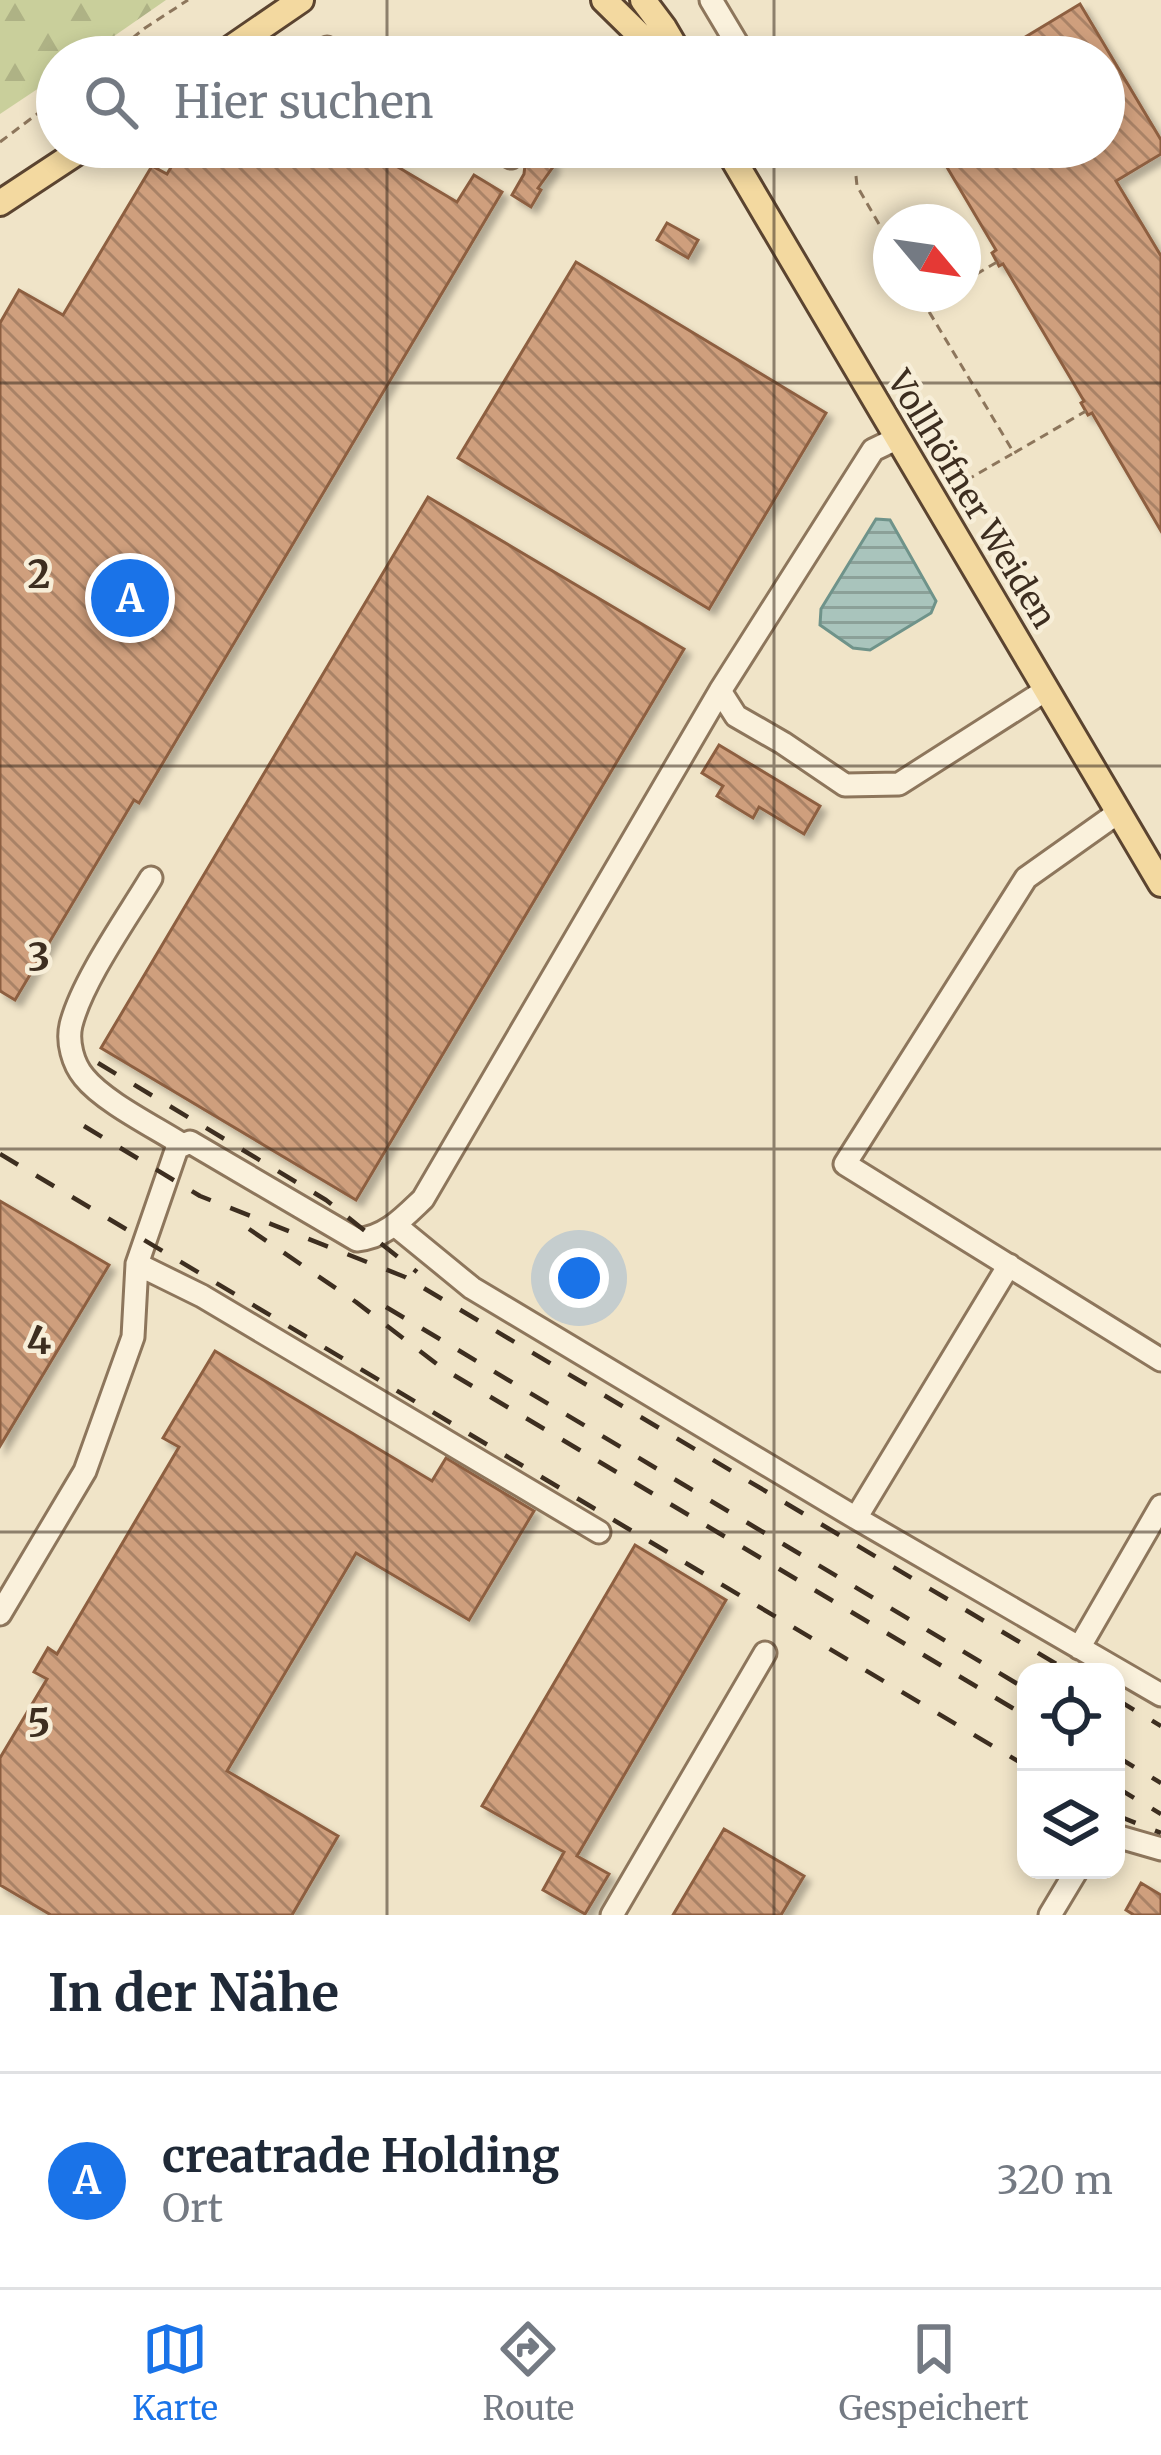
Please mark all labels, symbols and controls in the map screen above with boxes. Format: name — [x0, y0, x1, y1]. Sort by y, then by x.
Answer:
search box — [36, 36, 1125, 168]
icon: search — [78, 69, 144, 135]
text: Hier suchen — [174, 74, 433, 130]
north arrow — [873, 204, 981, 312]
street label: Vollhöfner Weiden — [878, 362, 1065, 636]
text: 2 — [28, 550, 50, 599]
pin: A — [91, 553, 169, 643]
text: 3 — [28, 933, 50, 982]
your location — [549, 1248, 609, 1308]
text: 4 — [27, 1316, 52, 1365]
map controls — [1017, 1663, 1125, 1879]
button: locate — [1017, 1663, 1125, 1771]
text: 5 — [28, 1699, 50, 1748]
button: layers — [1017, 1771, 1125, 1879]
text: In der Nähe — [48, 1961, 339, 2025]
text: creatrade Holding — [162, 2128, 560, 2184]
text: A — [73, 2156, 101, 2205]
text: 320 m — [996, 2156, 1113, 2205]
text: Ort — [162, 2184, 223, 2233]
tab: Karte — [132, 2316, 218, 2429]
tab: Route — [482, 2316, 574, 2429]
tab: Gespeichert — [839, 2316, 1029, 2429]

